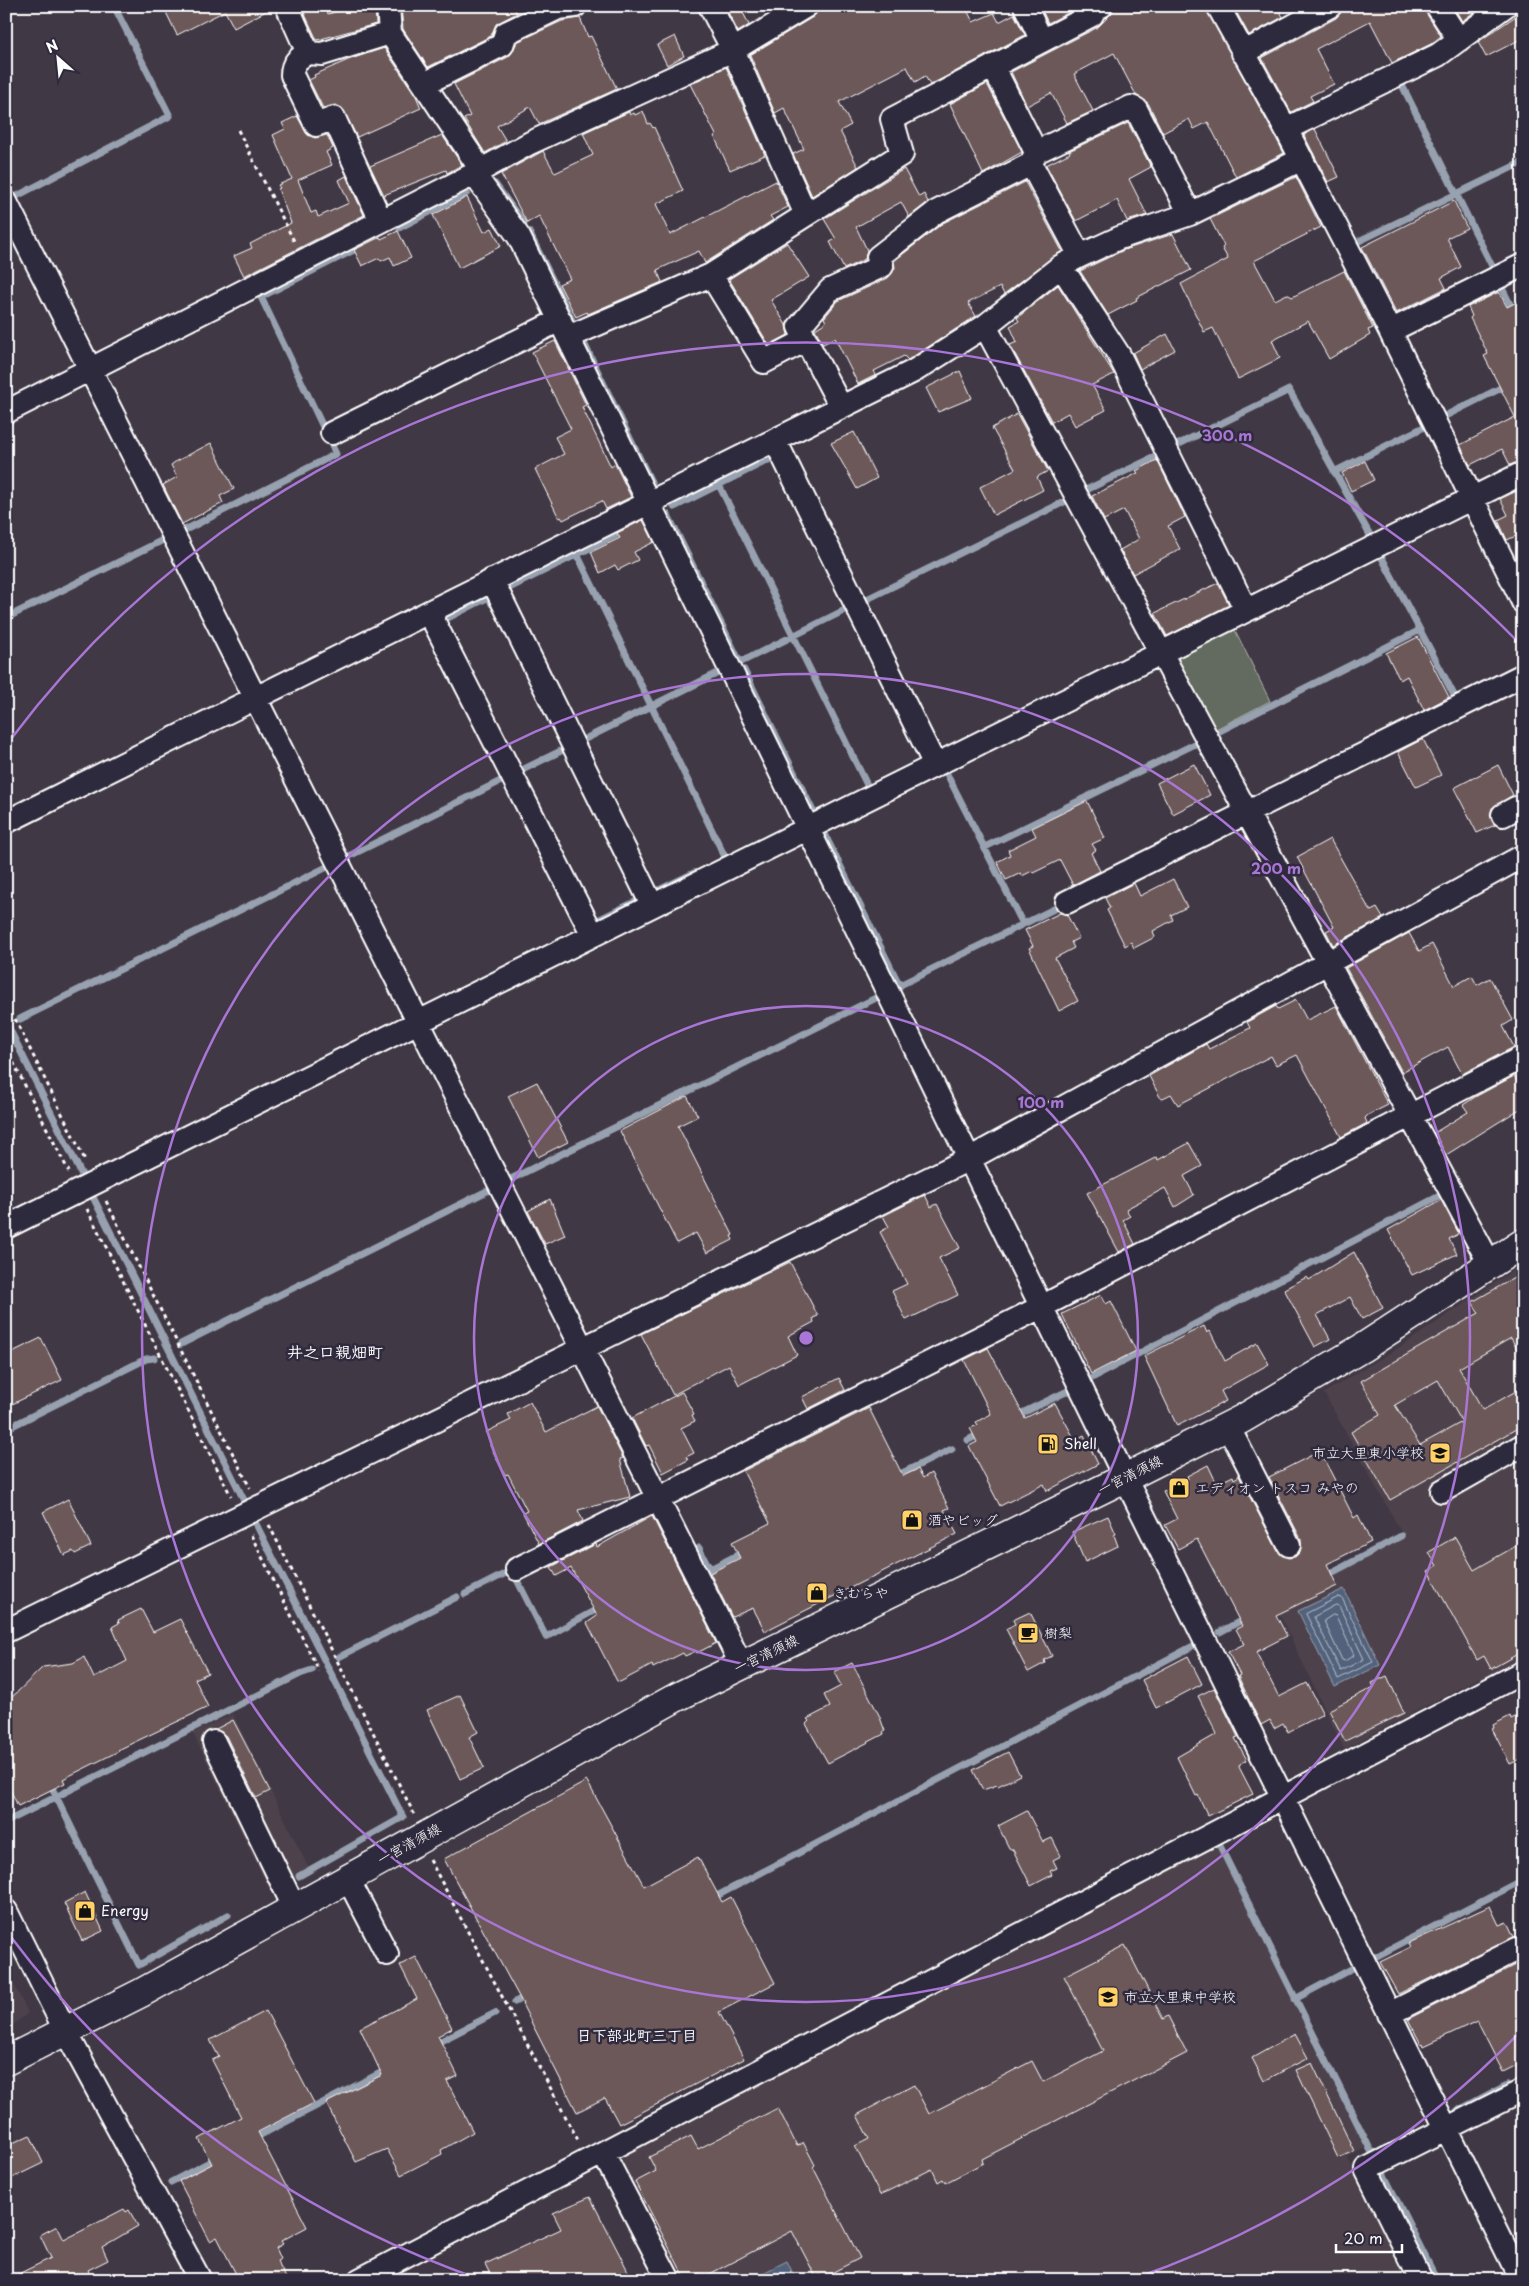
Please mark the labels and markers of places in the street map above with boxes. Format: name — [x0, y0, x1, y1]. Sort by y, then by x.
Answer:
centre of rings — [797, 1329, 815, 1347]
fuel station icon: Shell — [1036, 1432, 1060, 1456]
place label: Shell — [1064, 1433, 1097, 1454]
school or university icon: 市立大里東小学校 — [1428, 1441, 1452, 1465]
place label: 市立大里東小学校 — [1312, 1442, 1424, 1463]
shop icon: エディオン トスコ みやの — [1167, 1476, 1191, 1500]
place label: エディオン トスコ みやの — [1195, 1477, 1359, 1498]
shop icon: 酒やビッグ — [900, 1508, 924, 1532]
place label: 酒やビッグ — [928, 1509, 998, 1530]
shop icon: きむらや — [805, 1581, 829, 1605]
place label: きむらや — [833, 1582, 889, 1603]
cafe icon: 樹梨 — [1016, 1621, 1040, 1645]
place label: 樹梨 — [1044, 1622, 1072, 1643]
shop icon: Energy — [73, 1899, 97, 1923]
place label: Energy — [101, 1900, 149, 1921]
school or university icon: 市立大里東中学校 — [1096, 1985, 1120, 2009]
place label: 市立大里東中学校 — [1124, 1986, 1236, 2007]

